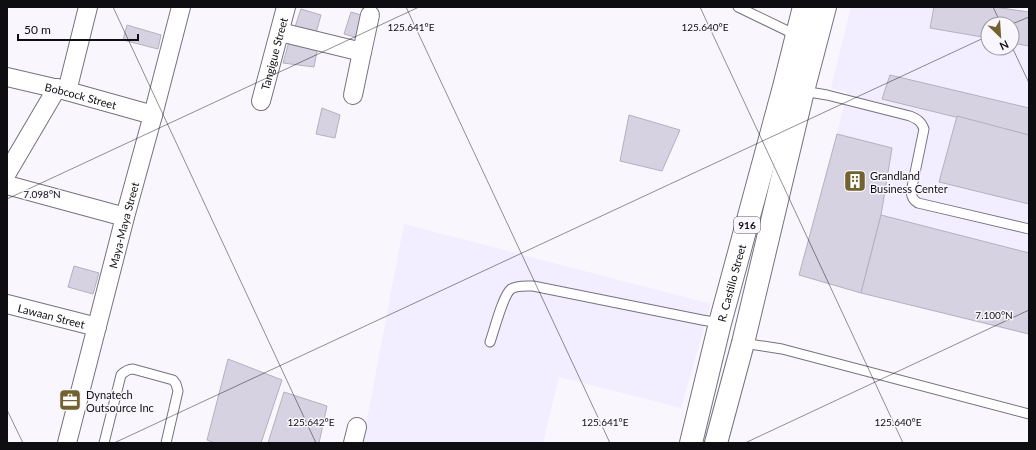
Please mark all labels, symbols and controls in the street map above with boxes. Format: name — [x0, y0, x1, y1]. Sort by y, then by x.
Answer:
scale bar — [18, 16, 138, 42]
street label: Tangigue Street — [258, 16, 289, 91]
north arrow — [980, 16, 1020, 56]
text: 125.641°E — [387, 21, 435, 33]
text: 125.640°E — [681, 21, 729, 33]
text: 50 m — [24, 22, 51, 37]
text: N — [998, 38, 1011, 53]
street label: Bobcock Street — [44, 80, 118, 111]
building icon: Grandland Business Center — [842, 168, 868, 194]
place label: Grandland Business Center — [870, 169, 948, 195]
street label: Maya-Maya Street — [106, 180, 141, 270]
text: 7.098°N — [23, 188, 61, 200]
road number: 916 — [734, 217, 760, 233]
street label: R. Castillo Street — [714, 243, 748, 323]
street label: Lawaan Street — [17, 301, 86, 330]
text: 7.100°N — [975, 309, 1013, 321]
office icon: Dynatech Outsource Inc — [57, 387, 83, 413]
place label: Dynatech Outsource Inc — [86, 388, 154, 414]
text: 125.642°E — [287, 416, 335, 428]
text: 125.641°E — [581, 416, 629, 428]
text: 125.640°E — [874, 416, 922, 428]

